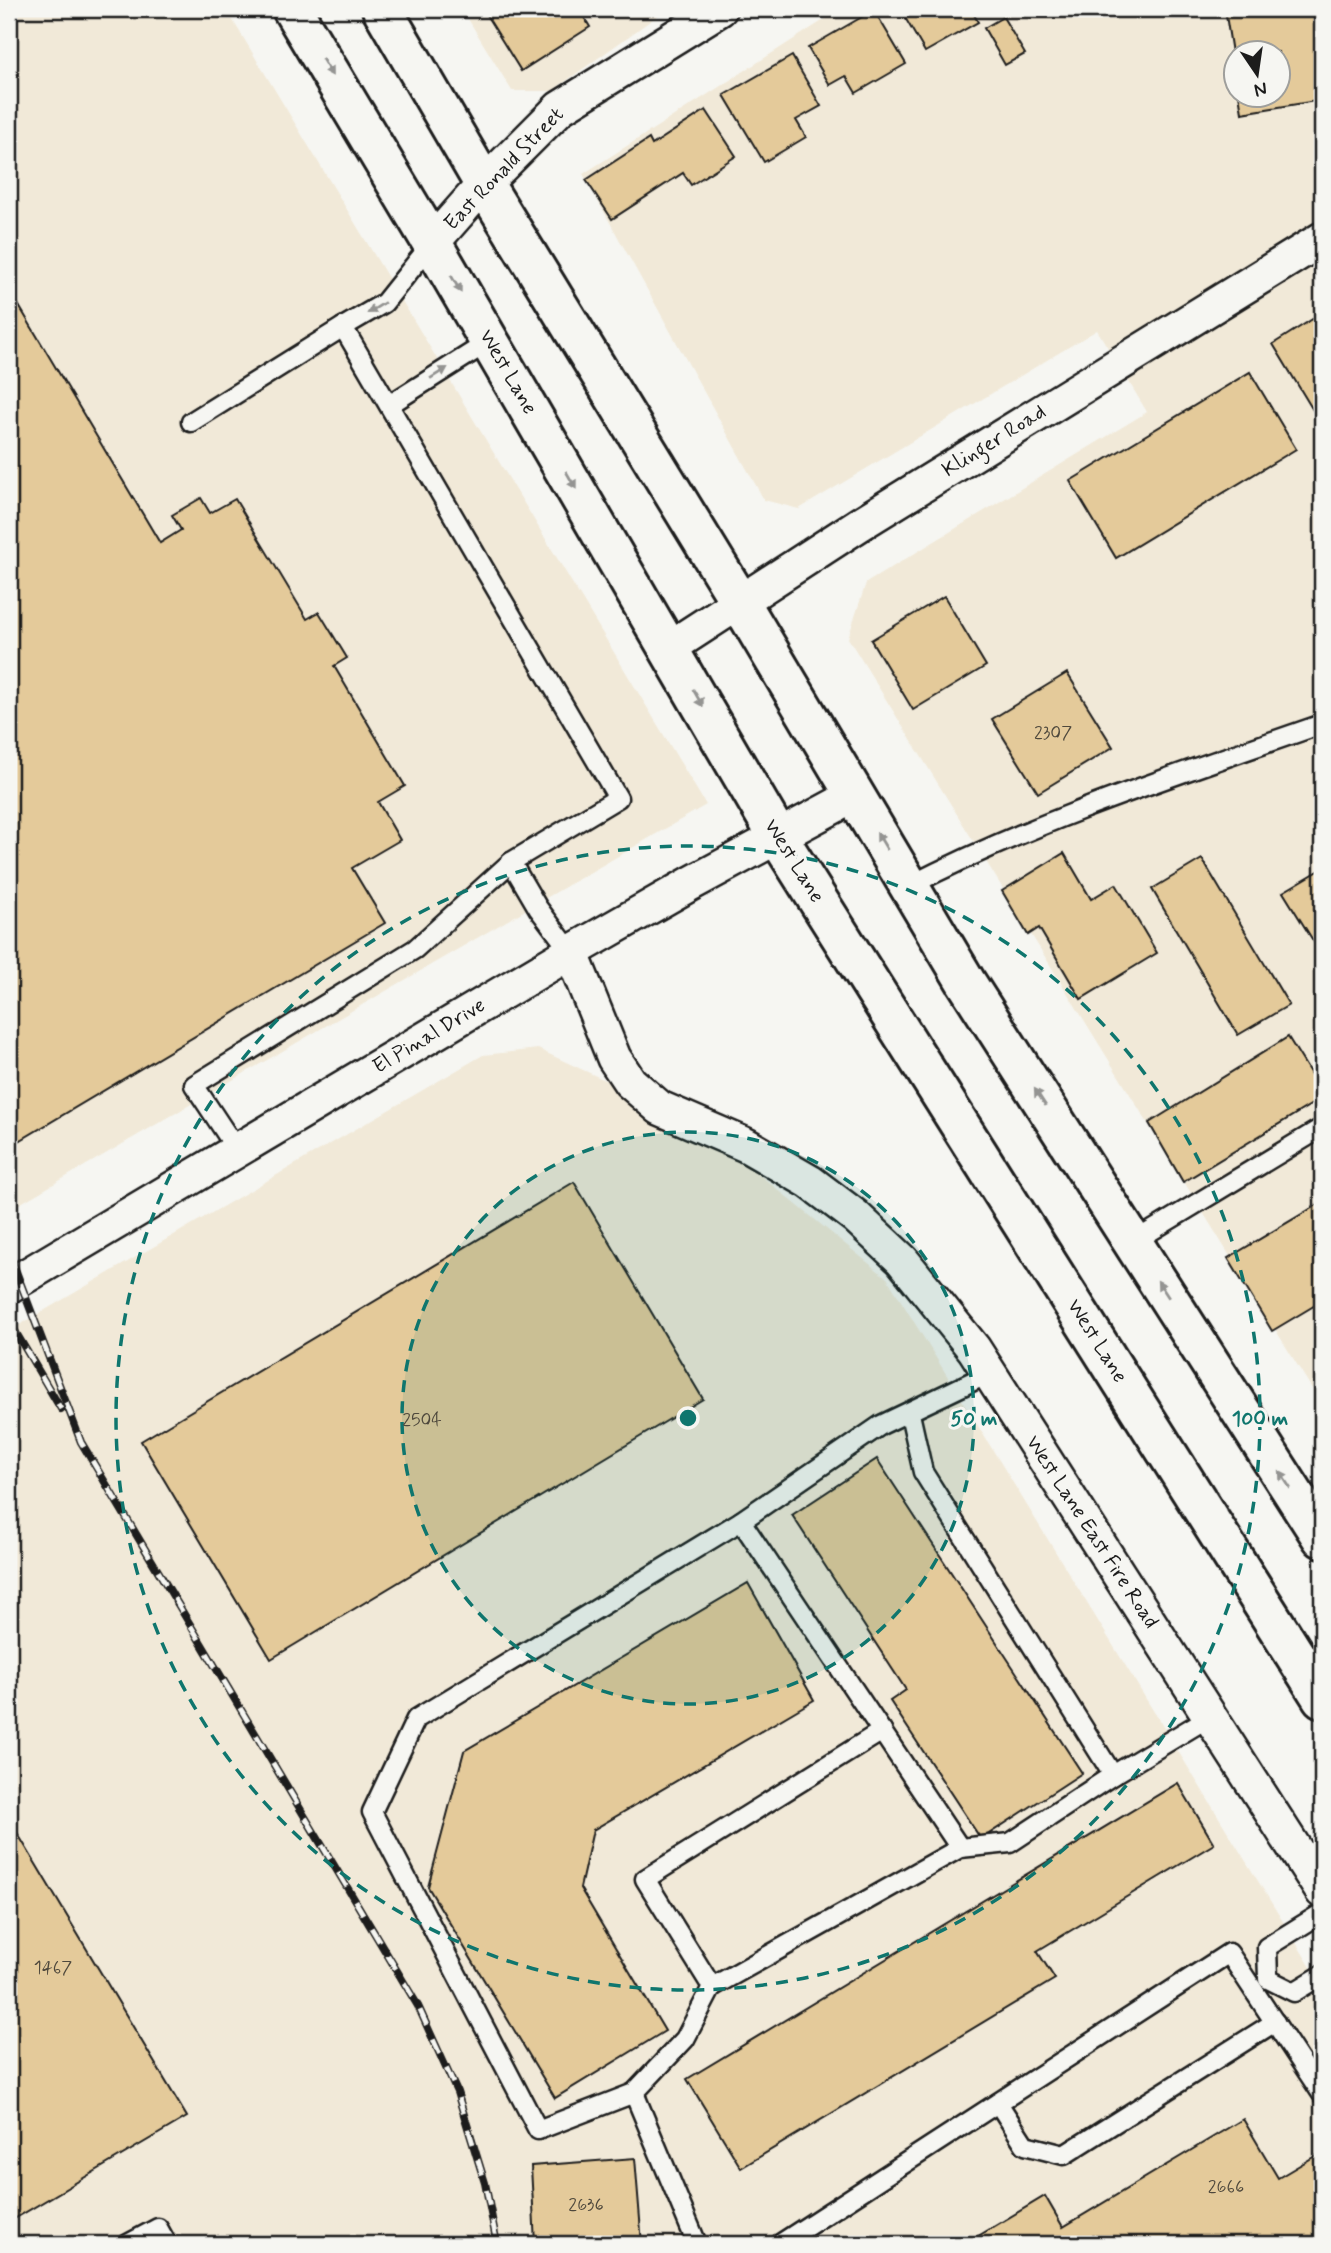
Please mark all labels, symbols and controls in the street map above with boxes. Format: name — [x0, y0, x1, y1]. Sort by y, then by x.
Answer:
north arrow — [1222, 38, 1292, 108]
one-way arrow — [321, 58, 334, 77]
text: N — [1252, 75, 1269, 103]
street label: East Ronald Street — [438, 101, 570, 237]
one-way arrow — [450, 274, 462, 293]
one-way arrow — [366, 301, 386, 314]
street label: West Lane — [472, 324, 544, 420]
one-way arrow — [429, 366, 449, 379]
street label: Klinger Road — [937, 398, 1052, 486]
one-way arrow — [565, 471, 577, 490]
one-way arrow — [692, 688, 704, 707]
house number: 2307 — [1034, 721, 1072, 745]
street label: West Lane — [757, 814, 831, 908]
one-way arrow — [876, 831, 888, 850]
street label: El Pinal Drive — [367, 991, 491, 1081]
one-way arrow — [1033, 1087, 1046, 1107]
one-way arrow — [1156, 1279, 1169, 1298]
street label: West Lane — [1060, 1294, 1134, 1388]
text: 50 m — [951, 1405, 998, 1433]
text: 100 m — [1232, 1405, 1288, 1433]
centre of rings — [676, 1406, 700, 1430]
house number: 2504 — [402, 1408, 442, 1432]
street label: West Lane East Fire Road — [1019, 1430, 1165, 1634]
one-way arrow — [1279, 1470, 1292, 1490]
house number: 1467 — [34, 1956, 72, 1980]
house number: 2666 — [1208, 2175, 1244, 2199]
house number: 2636 — [568, 2193, 604, 2217]

